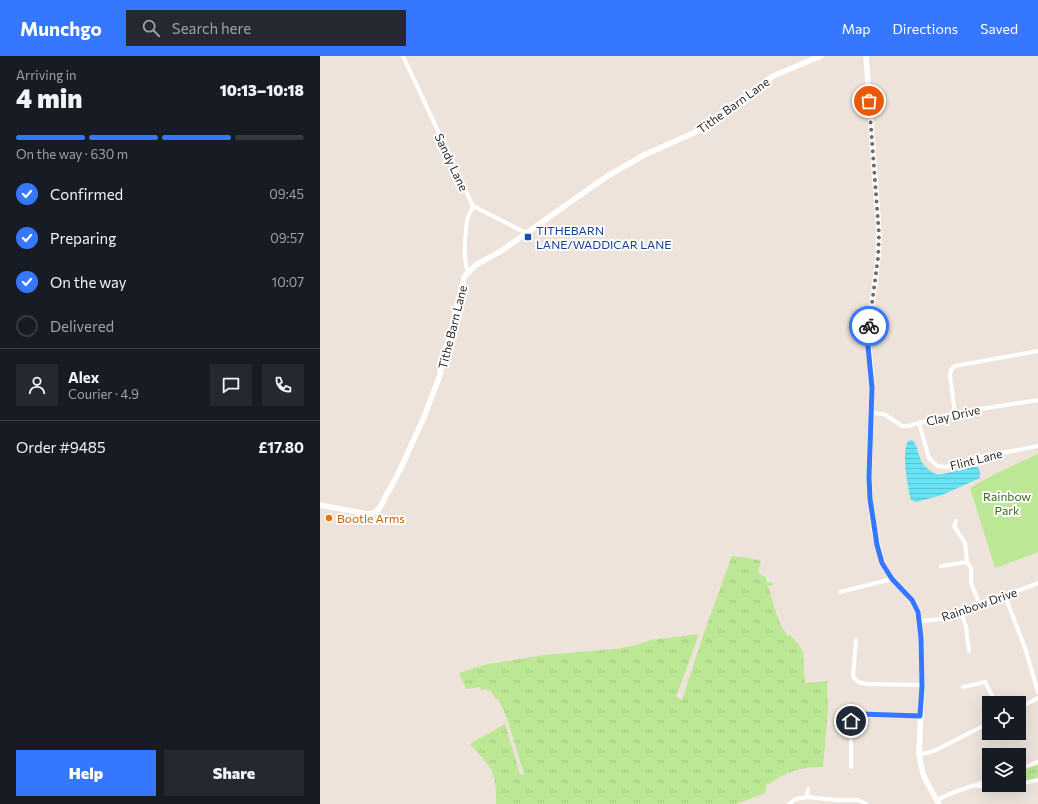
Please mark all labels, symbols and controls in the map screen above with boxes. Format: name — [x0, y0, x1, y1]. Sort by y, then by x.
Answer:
search box — [126, 10, 406, 46]
text: Munchgo — [20, 17, 102, 40]
icon: search — [140, 17, 162, 39]
text: Search here — [172, 19, 251, 37]
text: Map — [842, 20, 871, 37]
text: Directions — [893, 20, 958, 37]
text: Saved — [980, 20, 1018, 37]
text: Arriving in — [16, 67, 76, 83]
street label: Tithe Barn Lane — [694, 74, 772, 136]
text: 10:13–10:18 — [220, 81, 304, 99]
text: 4 min — [16, 82, 82, 113]
pin — [852, 84, 886, 118]
icon: bag — [858, 90, 880, 112]
street label: Sandy Lane — [433, 131, 471, 193]
text: On the way · 630 m — [16, 146, 128, 162]
icon: check — [16, 183, 38, 205]
text: Confirmed — [50, 185, 123, 203]
text: 09:45 — [269, 186, 304, 202]
place label: TITHEBARN LANE/WADDICAR LANE — [536, 223, 672, 251]
icon: check — [16, 227, 38, 249]
text: Preparing — [50, 229, 116, 247]
text: 09:57 — [270, 230, 304, 246]
marker: TITHEBARN LANE/WADDICAR LANE — [523, 232, 533, 242]
icon: check — [16, 271, 38, 293]
text: On the way — [50, 273, 127, 291]
text: 10:07 — [272, 274, 304, 290]
street label: Tithe Barn Lane — [435, 284, 469, 370]
courier — [849, 306, 889, 346]
icon: bike — [858, 315, 880, 337]
text: Delivered — [50, 317, 114, 335]
button: person — [16, 364, 58, 406]
button: chat — [210, 364, 252, 406]
button: phone — [262, 364, 304, 406]
text: Alex — [68, 368, 99, 386]
text: Courier · 4.9 — [68, 386, 139, 402]
street label: Clay Drive — [925, 402, 981, 428]
text: Order #9485 — [16, 438, 106, 456]
text: £17.80 — [258, 438, 304, 456]
street label: Flint Lane — [948, 446, 1004, 472]
park label: Rainbow Park — [983, 489, 1031, 517]
place label: Bootle Arms — [337, 511, 405, 525]
marker: Bootle Arms — [324, 513, 334, 523]
street label: Rainbow Drive — [939, 584, 1019, 624]
map controls — [982, 696, 1026, 792]
button: locate — [982, 696, 1026, 740]
pin — [834, 704, 868, 738]
icon: home — [840, 710, 862, 732]
button: layers — [982, 748, 1026, 792]
button: Help — [16, 750, 156, 796]
button: Share — [164, 750, 304, 796]

